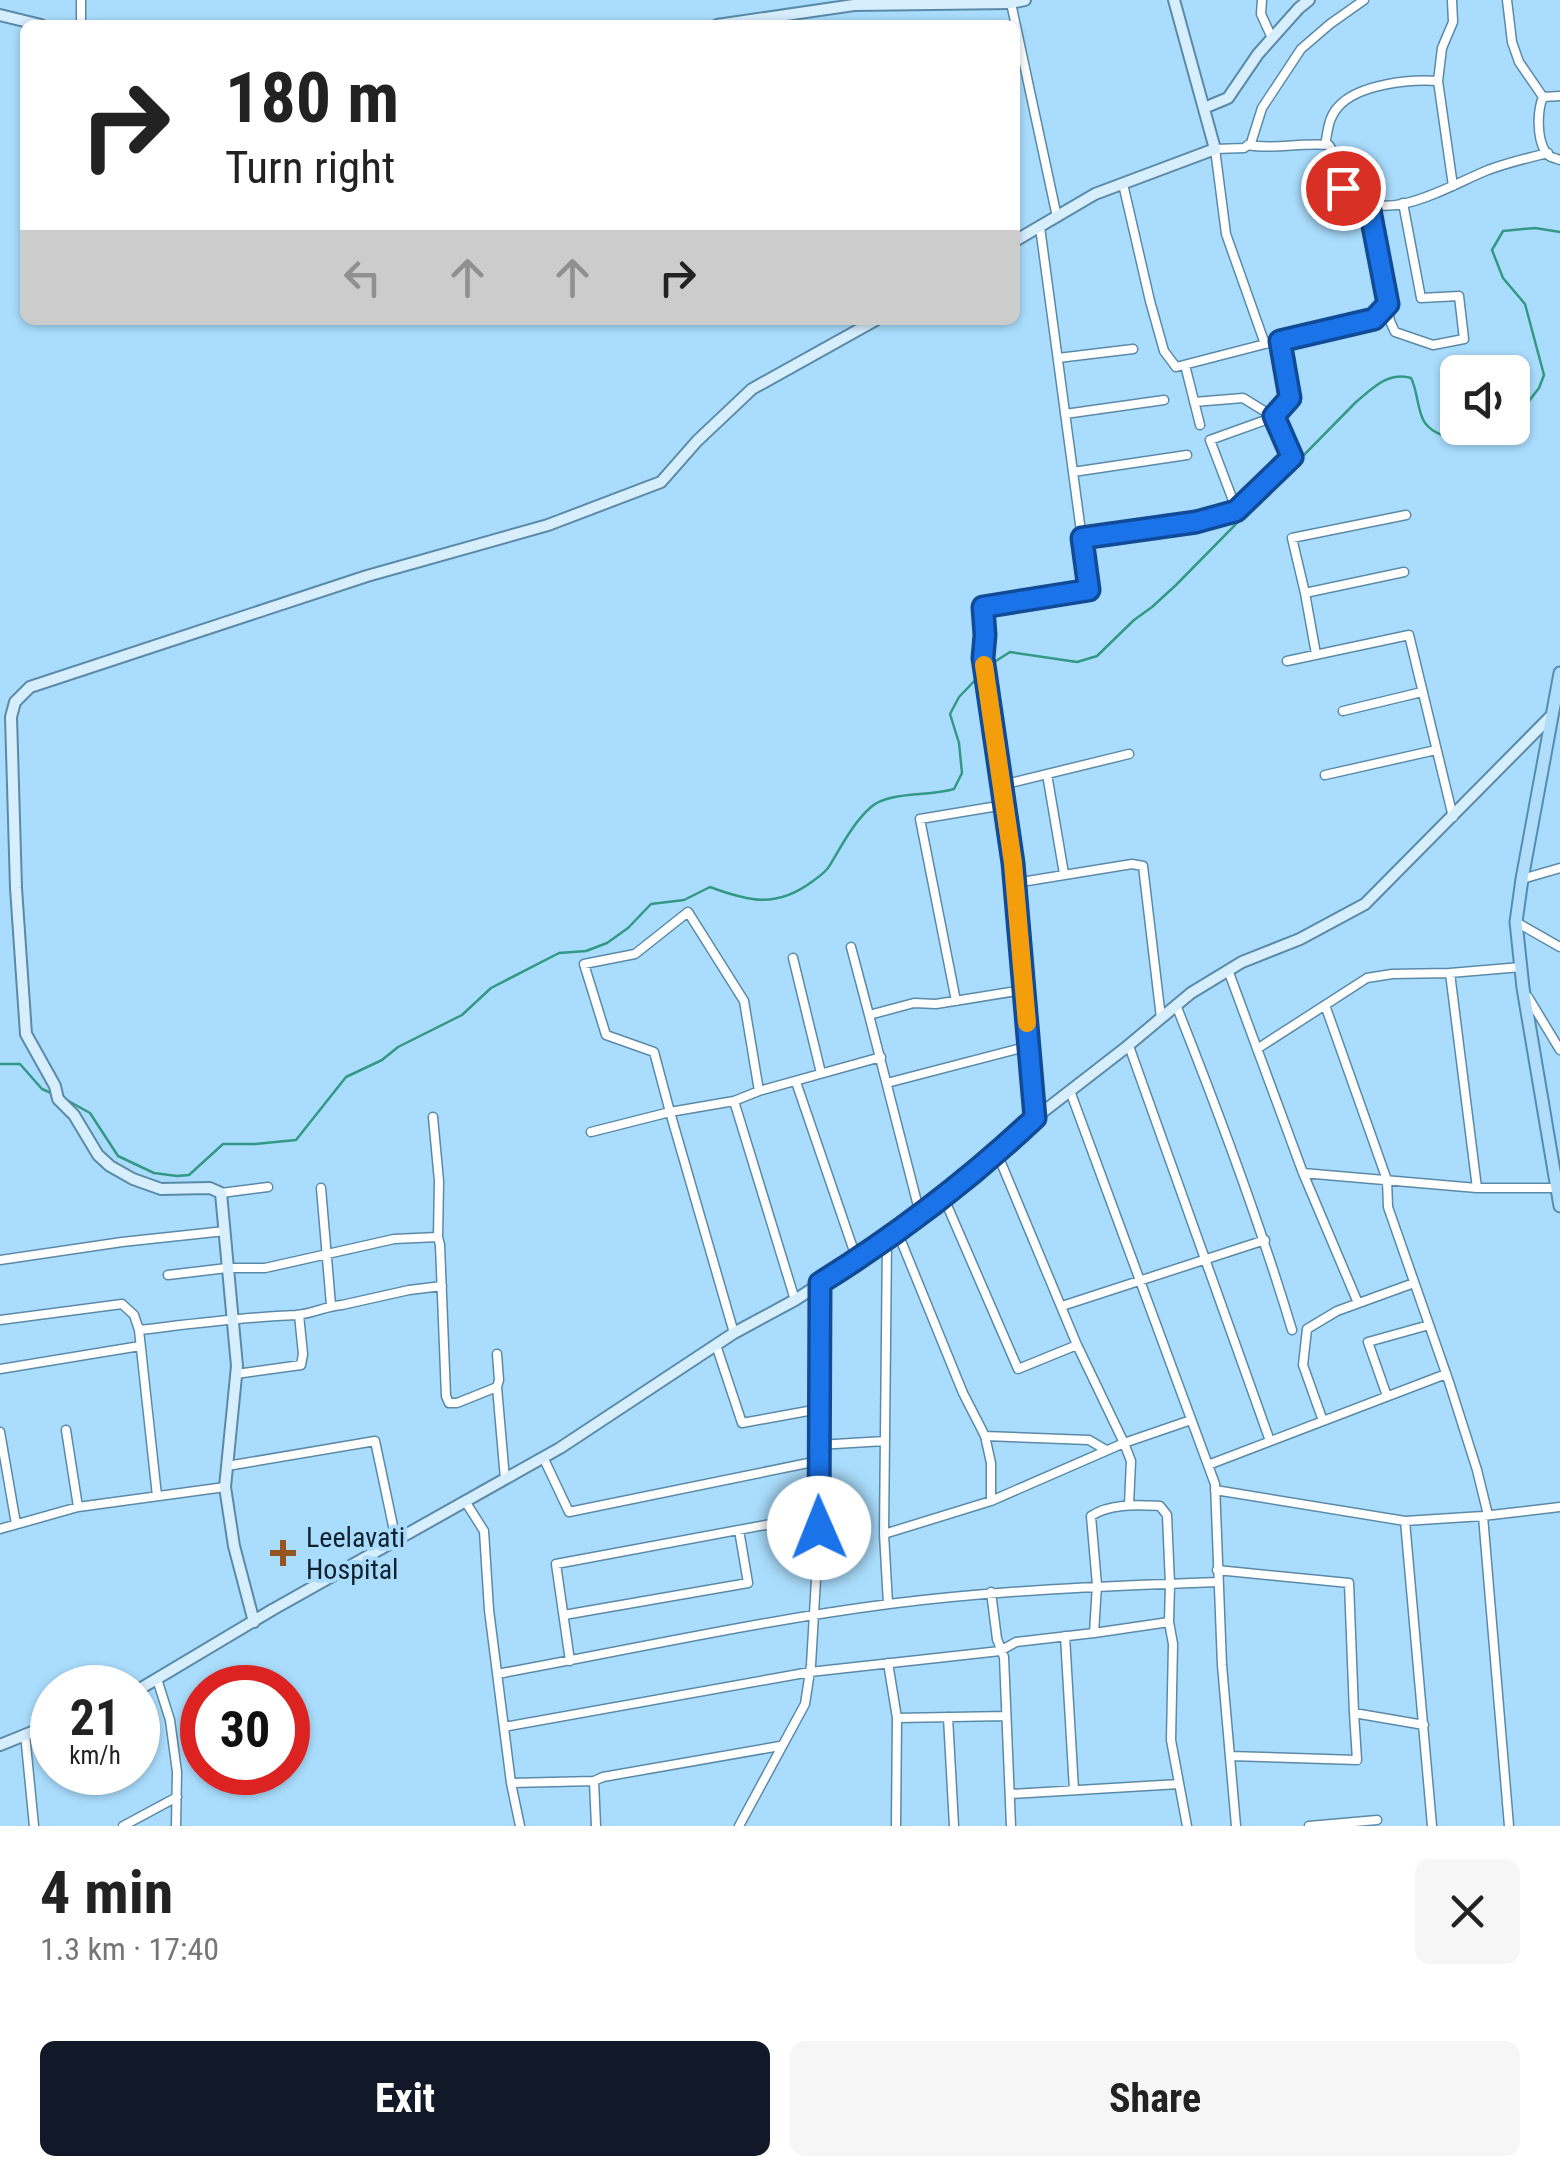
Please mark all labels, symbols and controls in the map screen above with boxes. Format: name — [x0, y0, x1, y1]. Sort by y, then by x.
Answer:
text: 180 m — [225, 57, 399, 139]
icon: right — [60, 60, 190, 190]
text: Turn right — [225, 141, 395, 194]
pin — [1301, 146, 1386, 231]
icon: arrive — [1316, 161, 1371, 216]
icon: left — [335, 250, 390, 305]
icon: ahead — [440, 250, 495, 305]
icon: ahead — [545, 250, 600, 305]
icon: right — [650, 250, 705, 305]
map controls — [1440, 355, 1530, 445]
button: sound — [1440, 355, 1530, 445]
position arrow — [767, 1476, 871, 1580]
place label: Leelavati Hospital — [306, 1521, 405, 1586]
marker: Leelavati Hospital — [270, 1540, 296, 1566]
speed limit sign: 30 — [180, 1665, 310, 1795]
text: 21 — [70, 1689, 120, 1747]
text: km/h — [69, 1741, 121, 1770]
text: 4 min — [40, 1857, 173, 1928]
button: close — [1415, 1859, 1520, 1964]
text: 1.3 km · 17:40 — [40, 1930, 219, 1968]
button: Exit — [40, 2041, 770, 2156]
button: Share — [790, 2041, 1520, 2156]

